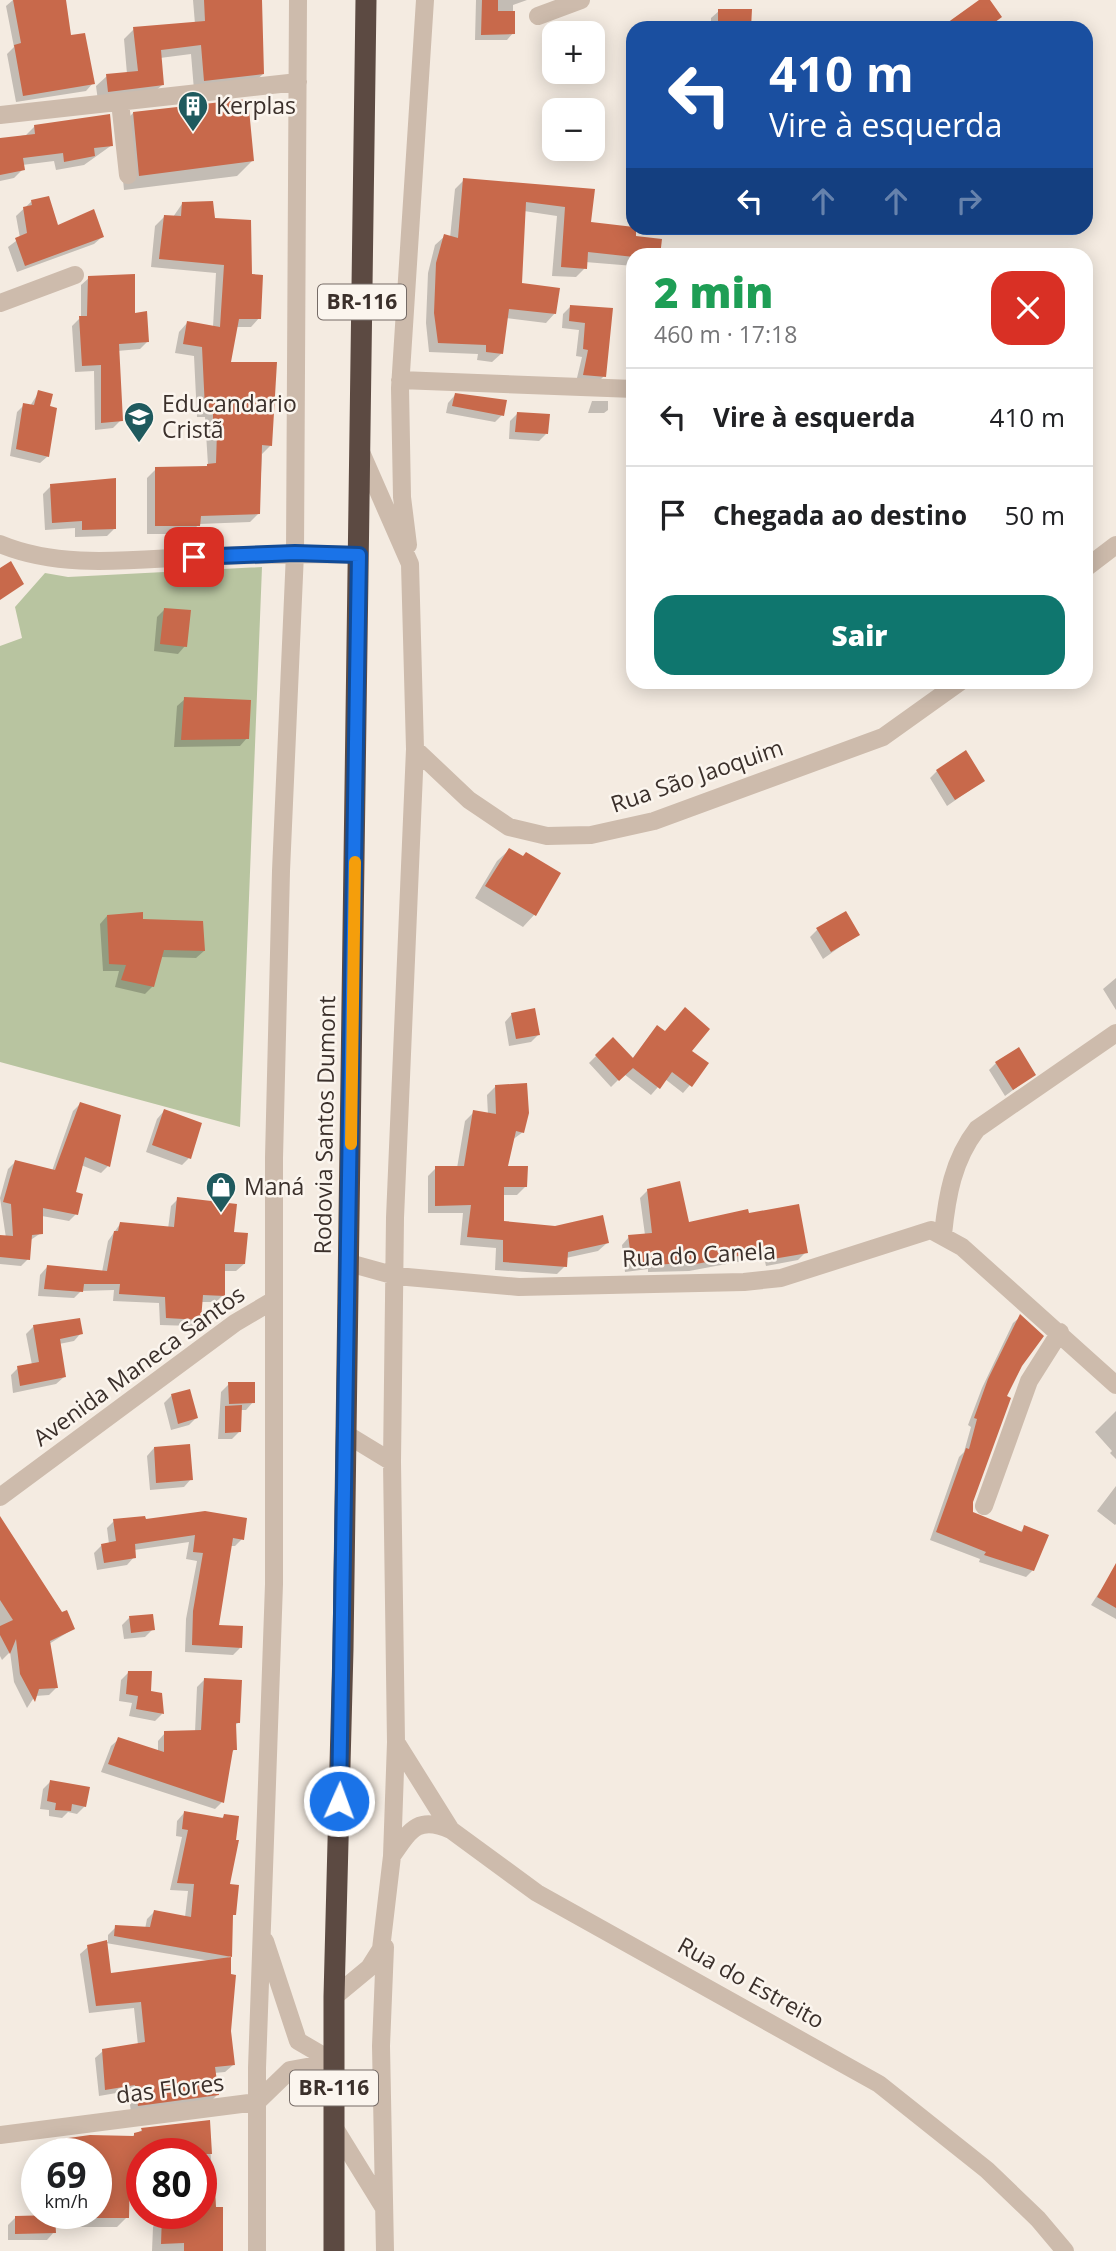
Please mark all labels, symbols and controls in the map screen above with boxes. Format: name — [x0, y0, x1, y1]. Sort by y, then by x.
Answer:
map controls — [542, 21, 605, 161]
button: + — [542, 21, 605, 84]
text: 410 m — [769, 40, 914, 106]
icon: left — [654, 49, 745, 140]
building icon: Kerplas — [176, 89, 210, 133]
place label: Kerplas — [216, 89, 296, 121]
button: − — [542, 98, 605, 161]
text: Vire à esquerda — [769, 103, 1002, 146]
icon: left — [731, 182, 769, 220]
icon: ahead — [804, 182, 842, 220]
icon: ahead — [877, 182, 915, 220]
icon: right — [950, 182, 988, 220]
text: 2 min — [654, 263, 773, 320]
button: close — [991, 271, 1065, 345]
road number: BR-116 — [318, 284, 406, 320]
text: 460 m · 17:18 — [654, 318, 797, 350]
place label: Educandario Cristã — [162, 387, 297, 445]
icon: left — [654, 398, 692, 436]
text: Vire à esquerda — [713, 399, 915, 435]
text: 410 m — [990, 399, 1065, 435]
school or university icon: Educandario Cristã — [122, 400, 156, 444]
icon: arrive — [654, 496, 692, 534]
text: Chegada ao destino — [713, 497, 967, 533]
text: 50 m — [1004, 497, 1065, 533]
pin — [164, 527, 224, 587]
icon: arrive — [175, 538, 213, 576]
button: Sair — [654, 595, 1065, 675]
street label: Rua São Jaoquim — [606, 731, 787, 820]
street label: Rodovia Santos Dumont — [306, 995, 342, 1255]
shop icon: Maná — [204, 1170, 238, 1214]
place label: Maná — [244, 1170, 304, 1202]
street label: Rua do Canela — [621, 1234, 777, 1274]
street label: Avenida Maneca Santos — [26, 1277, 251, 1453]
position arrow — [302, 1764, 376, 1838]
street label: Rua do Estreito — [672, 1929, 831, 2036]
street label: das Flores — [114, 2066, 226, 2111]
road number: BR-116 — [290, 2070, 378, 2106]
speed limit sign: 80 — [126, 2138, 217, 2229]
text: 69 — [46, 2151, 87, 2198]
text: km/h — [45, 2189, 88, 2213]

